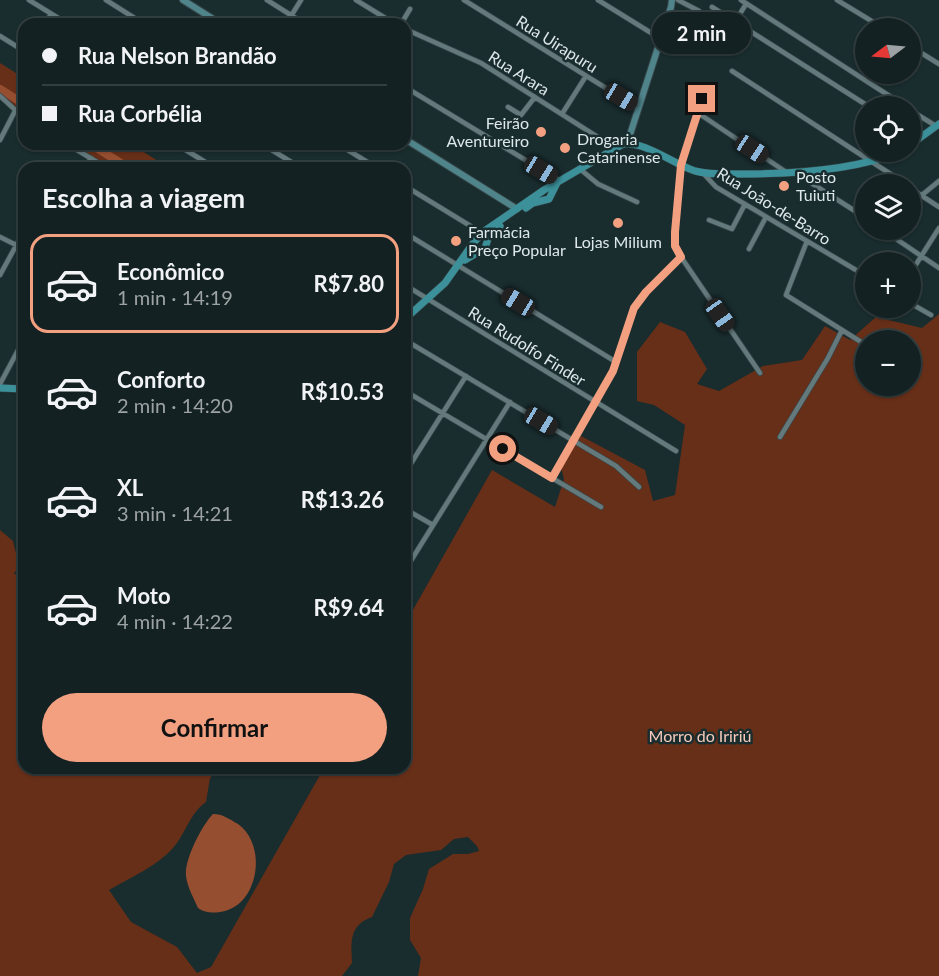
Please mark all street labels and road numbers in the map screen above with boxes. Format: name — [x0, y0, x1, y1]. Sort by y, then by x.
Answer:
street label: Rua Uirapuru — [513, 11, 601, 76]
street label: Rua Arara — [485, 46, 553, 99]
street label: Rua João-de-Barro — [714, 163, 835, 248]
street label: Rua Rudolfo Finder — [465, 302, 590, 389]

